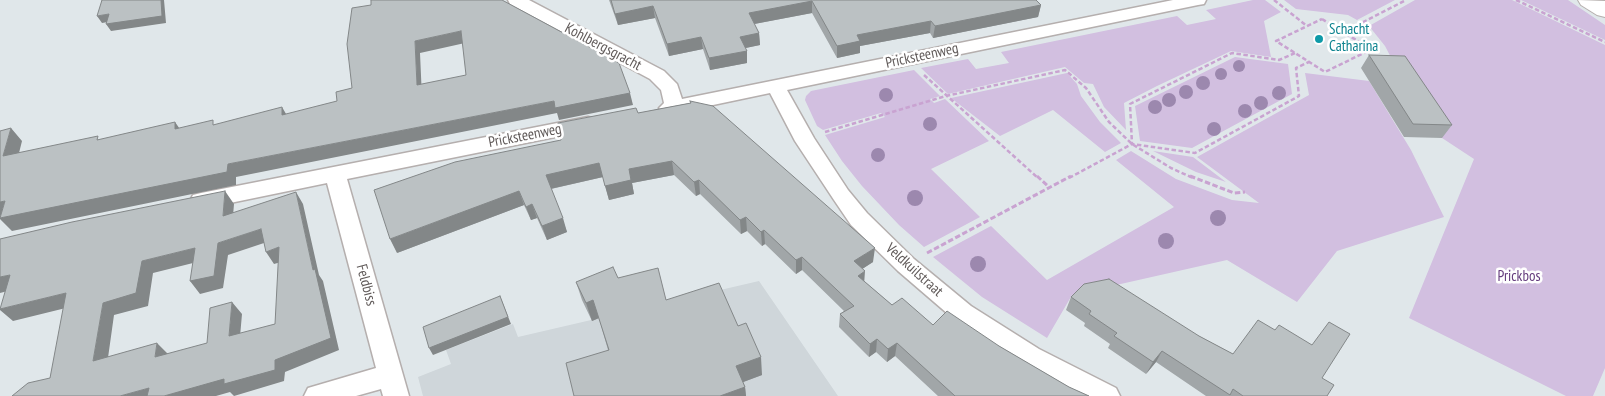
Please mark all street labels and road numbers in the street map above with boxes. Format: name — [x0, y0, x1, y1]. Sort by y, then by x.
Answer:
street label: Kohlbergsgracht — [562, 19, 644, 75]
street label: Pricksteenweg — [884, 39, 960, 73]
street label: Pricksteenweg — [487, 120, 563, 152]
street label: Veldkuilstraat — [882, 240, 946, 300]
street label: Feldbiss — [352, 262, 380, 308]

